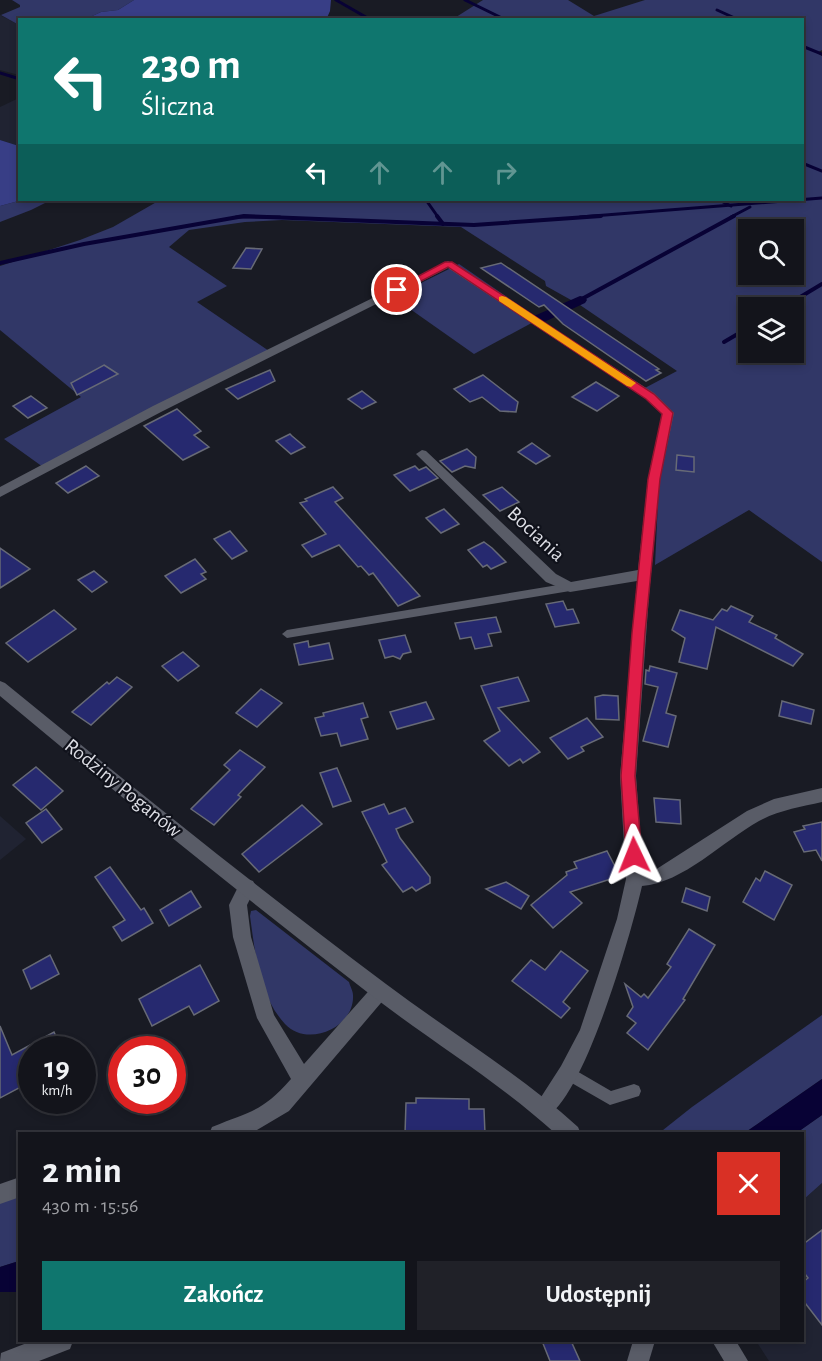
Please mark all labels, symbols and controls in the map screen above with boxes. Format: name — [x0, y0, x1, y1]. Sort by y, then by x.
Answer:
icon: left — [42, 42, 120, 120]
text: 230 m — [141, 44, 241, 86]
text: Śliczna — [141, 93, 215, 120]
icon: left — [300, 156, 333, 189]
icon: ahead — [363, 156, 396, 189]
icon: ahead — [426, 156, 459, 189]
icon: right — [489, 156, 522, 189]
map controls — [738, 219, 804, 363]
button: search — [738, 219, 804, 285]
pin — [371, 264, 422, 315]
icon: arrive — [380, 273, 413, 306]
button: layers — [738, 297, 804, 363]
street label: Bociania — [503, 503, 569, 566]
street label: Rodziny Poganów — [61, 735, 185, 841]
position arrow — [602, 823, 666, 887]
speed limit sign: 30 — [108, 1036, 186, 1114]
text: 19 — [44, 1053, 70, 1083]
text: km/h — [42, 1083, 72, 1098]
button: close — [717, 1152, 780, 1215]
text: 2 min — [42, 1153, 122, 1189]
text: 430 m · 15:56 — [42, 1196, 138, 1216]
button: Zakończ — [42, 1261, 405, 1330]
button: Udostępnij — [417, 1261, 780, 1330]

